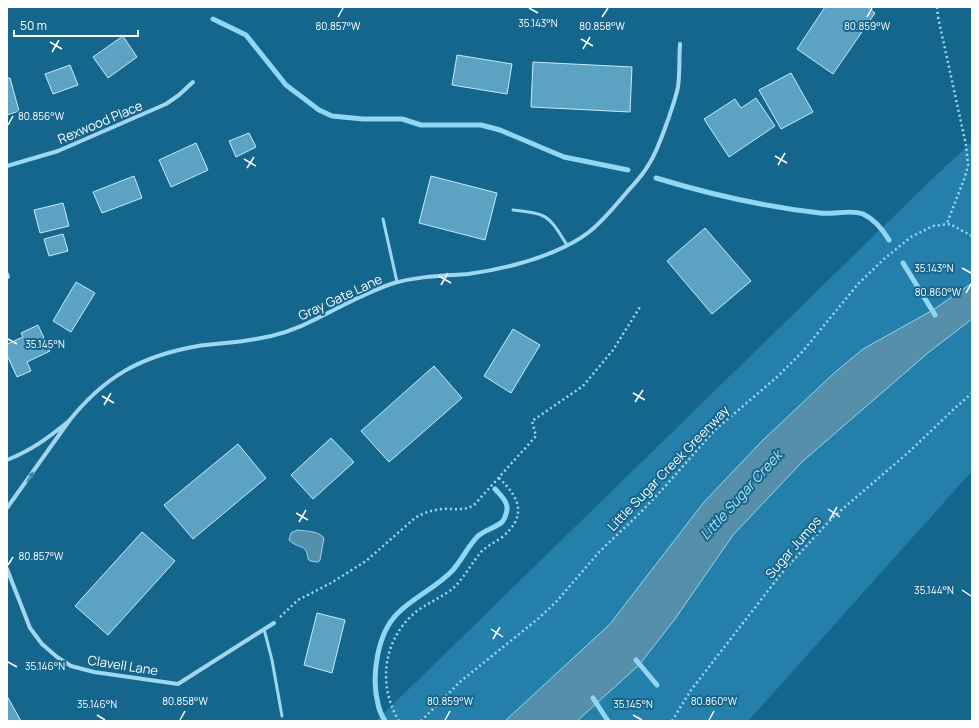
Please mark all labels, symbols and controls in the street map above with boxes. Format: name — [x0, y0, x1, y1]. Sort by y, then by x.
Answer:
scale bar — [14, 12, 138, 38]
text: 35.143°N — [518, 16, 558, 30]
text: 50 m — [20, 17, 47, 34]
text: 80.857°W — [316, 19, 361, 33]
text: 80.858°W — [579, 19, 625, 33]
text: 80.859°W — [844, 19, 891, 33]
street label: Rexwood Place — [55, 96, 145, 148]
text: 80.856°W — [18, 109, 65, 123]
text: 35.143°N — [914, 261, 954, 275]
street label: Gray Gate Lane — [295, 270, 385, 324]
text: 80.860°W — [915, 285, 962, 299]
text: 35.145°N — [25, 337, 65, 351]
street label: Little Sugar Creek Greenway — [603, 401, 733, 535]
water label: Little Sugar Creek — [695, 444, 787, 543]
one-way arrow — [26, 472, 34, 482]
street label: Sugar Jumps — [761, 512, 825, 582]
text: 80.857°W — [19, 549, 64, 563]
text: 35.144°N — [914, 583, 954, 597]
street label: Clavell Lane — [86, 651, 160, 680]
text: 35.146°N — [25, 659, 65, 673]
text: 80.858°W — [162, 694, 208, 708]
text: 80.859°W — [427, 694, 474, 708]
text: 80.860°W — [691, 694, 738, 708]
text: 35.146°N — [77, 697, 117, 711]
text: 35.145°N — [613, 697, 653, 711]

